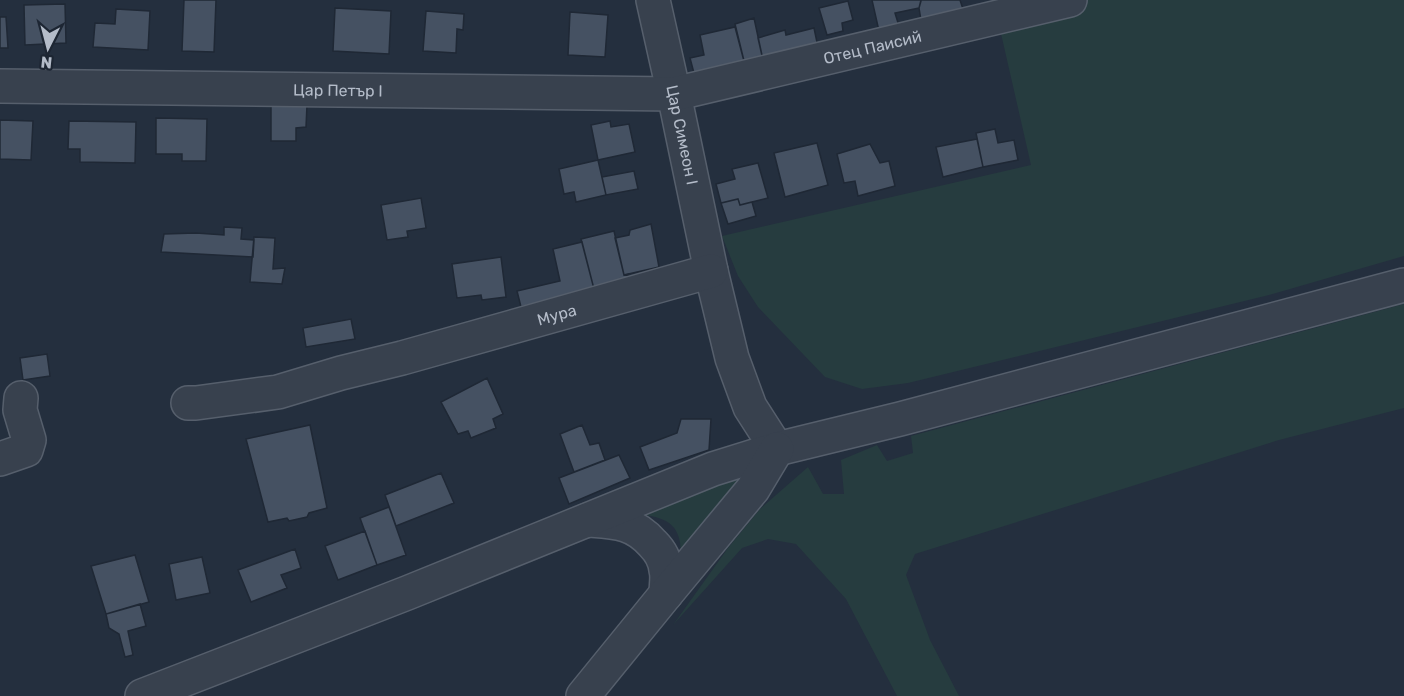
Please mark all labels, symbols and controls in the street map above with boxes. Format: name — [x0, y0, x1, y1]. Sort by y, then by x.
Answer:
north arrow — [18, 18, 78, 78]
street label: Отец Паисий — [822, 27, 923, 68]
text: N — [40, 52, 53, 72]
street label: Цар Петър I — [293, 80, 383, 101]
street label: Цар Симеон I — [662, 83, 702, 187]
street label: Мура — [535, 300, 579, 329]

